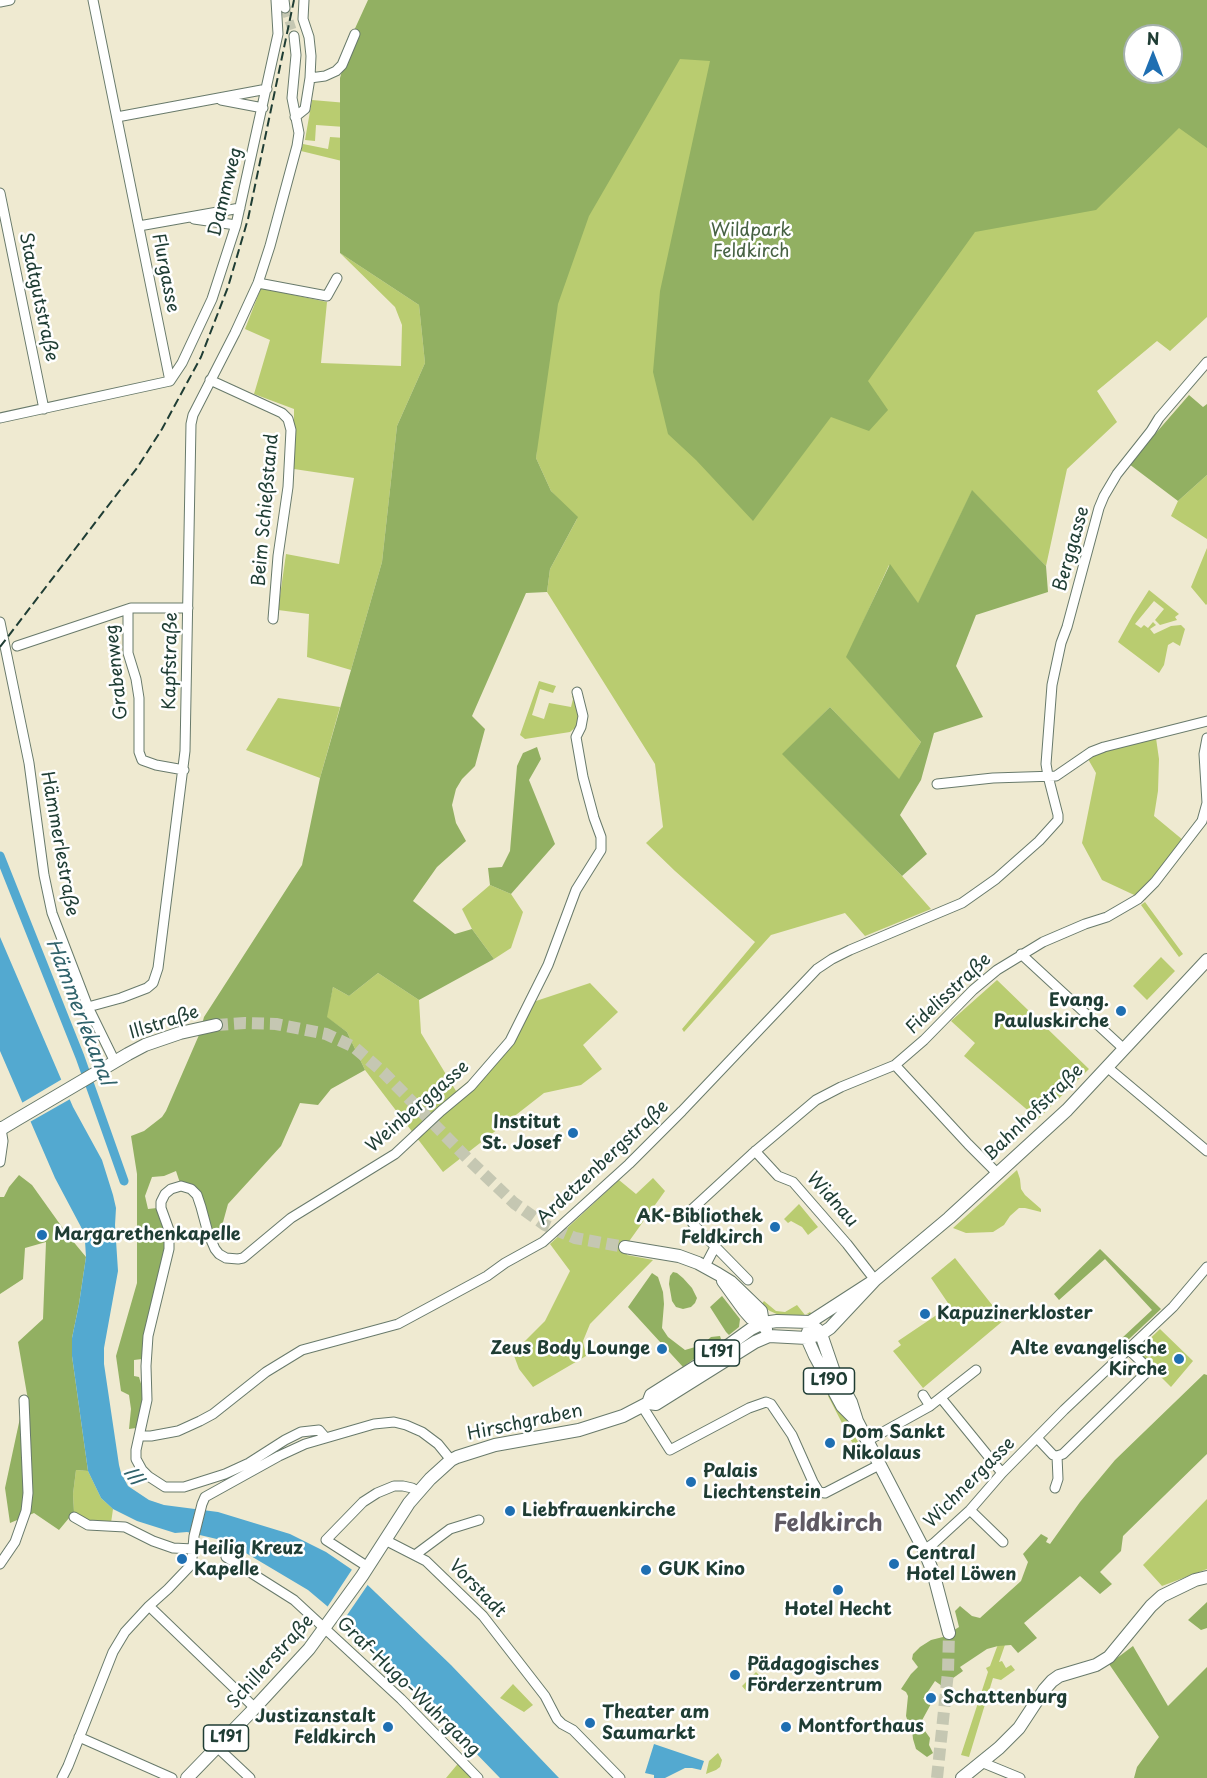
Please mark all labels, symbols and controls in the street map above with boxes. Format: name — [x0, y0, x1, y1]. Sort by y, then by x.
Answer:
north arrow — [1123, 24, 1183, 84]
text: N — [1147, 26, 1159, 50]
street label: Dammweg — [204, 145, 248, 239]
park label: Wildpark Feldkirch — [711, 220, 791, 262]
street label: Stadtgutstraße — [14, 230, 62, 364]
street label: Flurgasse — [147, 232, 183, 314]
street label: Beim Schießstand — [249, 433, 283, 587]
street label: Berggasse — [1050, 504, 1094, 594]
street label: Kapfstraße — [159, 612, 183, 710]
street label: Grabenweg — [101, 623, 133, 721]
street label: Hämmerlestraße — [36, 770, 82, 918]
water label: Hämmerlekanal — [40, 935, 118, 1089]
street label: Fidelisstraße — [902, 949, 996, 1039]
place label: Evang. Pauluskirche — [994, 990, 1109, 1032]
street label: Illstraße — [126, 1002, 202, 1044]
marker: Evang. Pauluskirche — [1114, 1004, 1128, 1018]
street label: Weinberggasse — [362, 1056, 474, 1158]
street label: Bahnhofstraße — [980, 1060, 1088, 1166]
street label: Ardetzenbergstraße — [533, 1096, 673, 1230]
place label: Institut St. Josef — [482, 1112, 561, 1154]
marker: Institut St. Josef — [566, 1126, 580, 1140]
street label: Widnau — [802, 1168, 862, 1232]
place label: AK-Bibliothek Feldkirch — [637, 1206, 763, 1248]
marker: AK-Bibliothek Feldkirch — [768, 1220, 782, 1234]
place label: Margarethenkapelle — [54, 1224, 241, 1246]
marker: Margarethenkapelle — [35, 1228, 49, 1242]
place label: Kapuzinerkloster — [937, 1303, 1093, 1325]
marker: Kapuzinerkloster — [918, 1307, 932, 1321]
place label: Zeus Body Lounge — [491, 1338, 650, 1360]
place label: Alte evangelische Kirche — [1010, 1338, 1167, 1380]
road number: L191 — [694, 1340, 740, 1366]
marker: Zeus Body Lounge — [655, 1342, 669, 1356]
marker: Alte evangelische Kirche — [1172, 1352, 1186, 1366]
road number: L190 — [804, 1368, 854, 1394]
street label: Hirschgraben — [465, 1400, 585, 1446]
place label: Dom Sankt Nikolaus — [842, 1422, 945, 1464]
street label: Wichnergasse — [920, 1433, 1020, 1533]
marker: Dom Sankt Nikolaus — [823, 1436, 837, 1450]
place label: Palais Liechtenstein — [703, 1461, 821, 1504]
water label: Ill — [117, 1462, 147, 1490]
marker: Palais Liechtenstein — [684, 1475, 698, 1489]
place label: Liebfrauenkirche — [522, 1500, 676, 1522]
marker: Liebfrauenkirche — [503, 1504, 517, 1518]
district label: Feldkirch — [773, 1510, 883, 1538]
place label: Heilig Kreuz Kapelle — [194, 1538, 303, 1580]
place label: Central Hotel Löwen — [906, 1543, 1016, 1586]
marker: Heilig Kreuz Kapelle — [175, 1552, 189, 1566]
street label: Vorstadt — [444, 1555, 510, 1623]
marker: Central Hotel Löwen — [887, 1557, 901, 1571]
place label: GUK Kino — [658, 1559, 745, 1581]
marker: GUK Kino — [639, 1563, 653, 1577]
marker: Hotel Hecht — [831, 1583, 845, 1597]
place label: Hotel Hecht — [784, 1599, 892, 1621]
street label: Schillerstraße — [223, 1611, 319, 1713]
street label: Graf-Hugo-Wuhrgang — [332, 1613, 484, 1761]
place label: Pädagogisches Förderzentrum — [747, 1654, 882, 1696]
marker: Pädagogisches Förderzentrum — [728, 1668, 742, 1682]
place label: Schattenburg — [943, 1687, 1067, 1709]
marker: Schattenburg — [924, 1691, 938, 1705]
place label: Theater am Saumarkt — [602, 1702, 709, 1744]
place label: Justizanstalt Feldkirch — [255, 1706, 376, 1748]
marker: Theater am Saumarkt — [583, 1716, 597, 1730]
place label: Montforthaus — [798, 1716, 924, 1738]
marker: Justizanstalt Feldkirch — [381, 1720, 395, 1734]
marker: Montforthaus — [779, 1720, 793, 1734]
road number: L191 — [204, 1725, 248, 1751]

